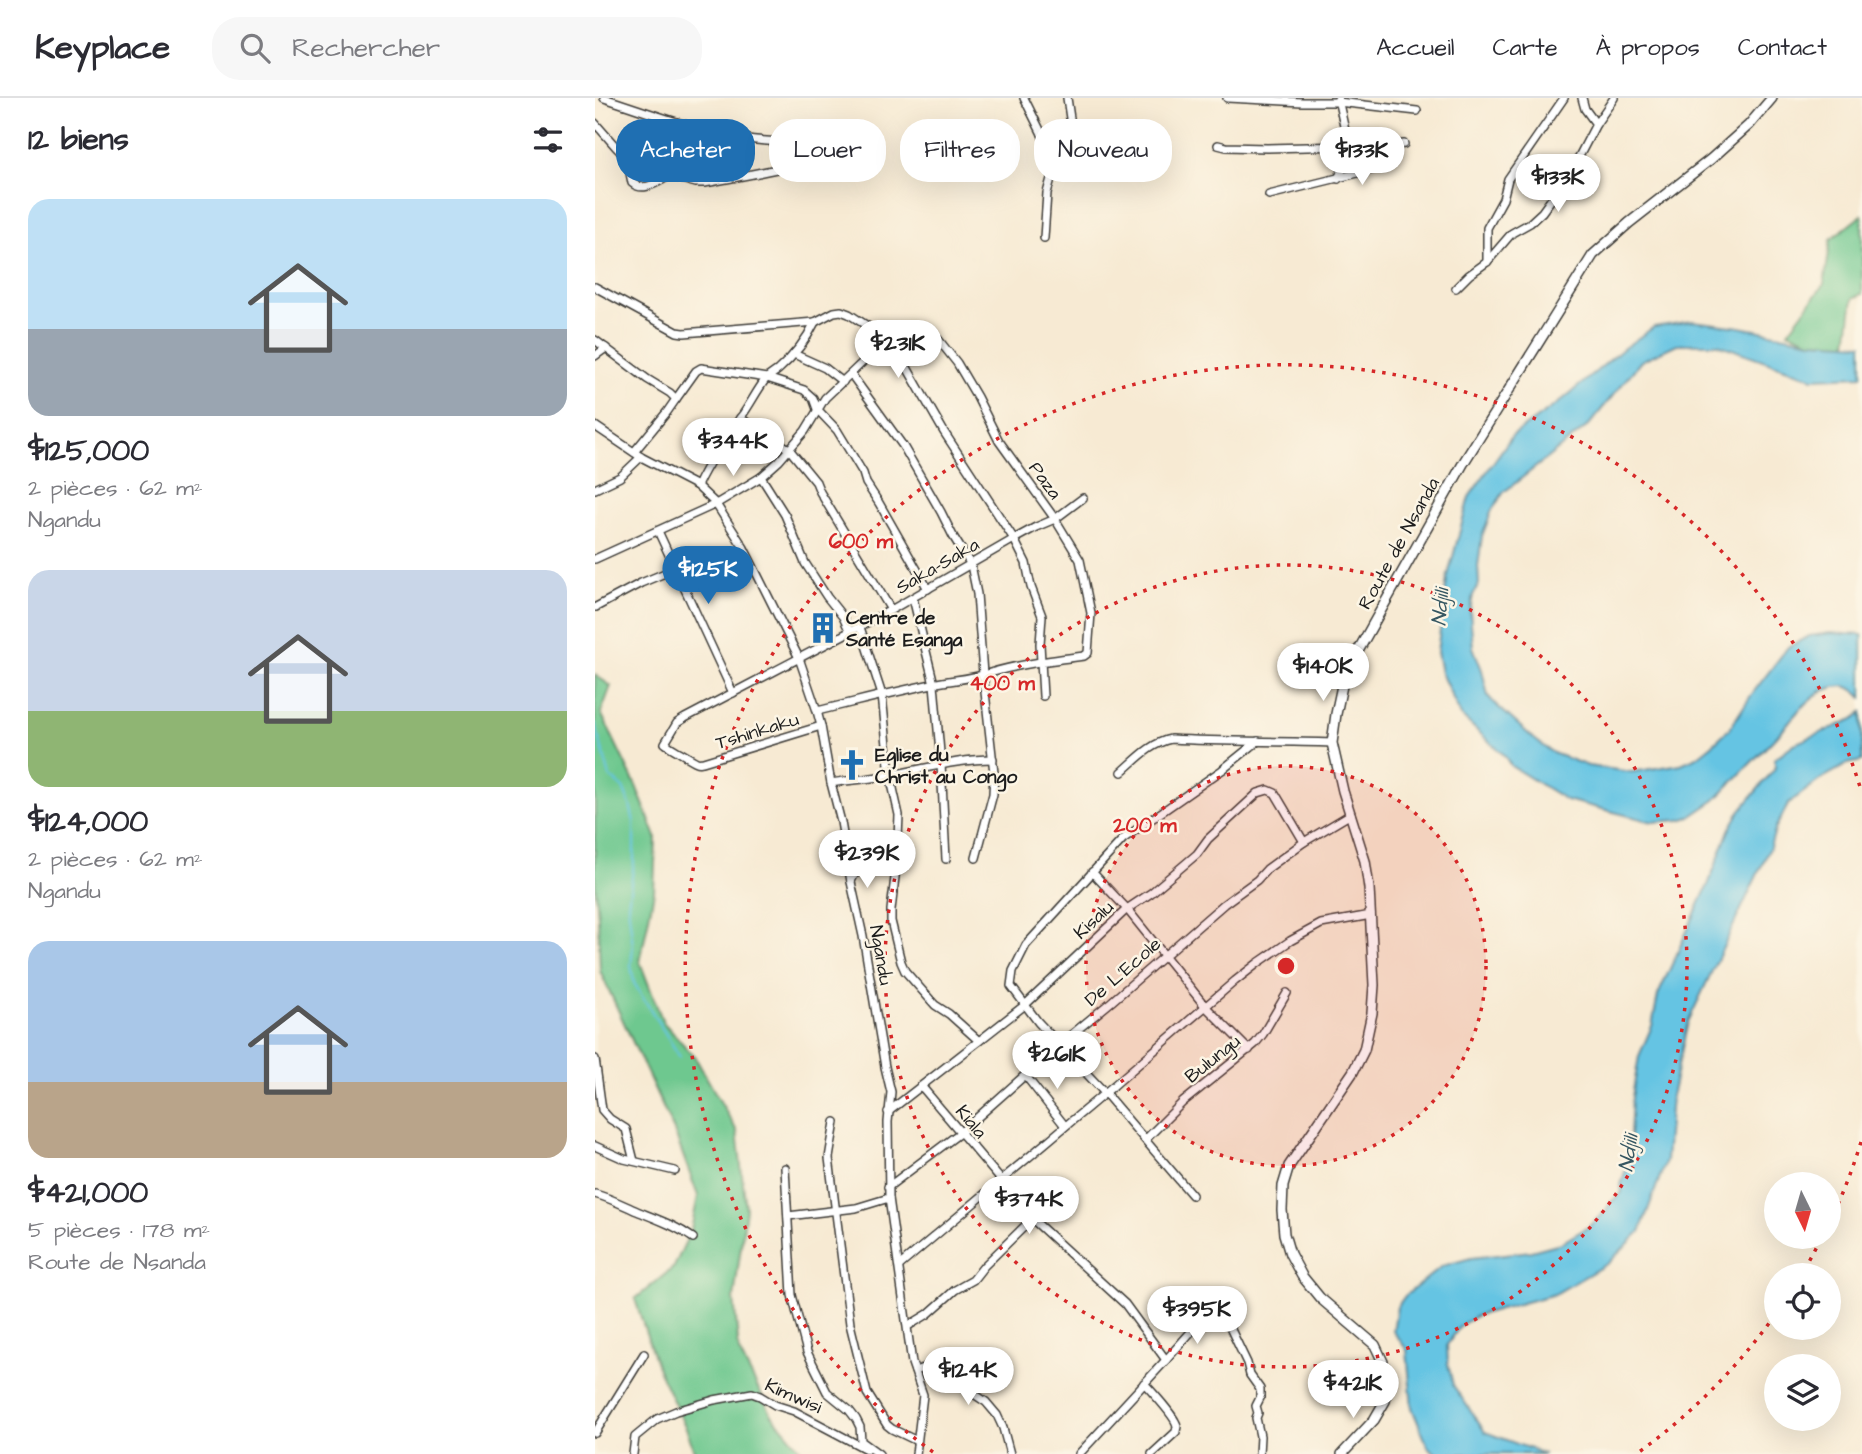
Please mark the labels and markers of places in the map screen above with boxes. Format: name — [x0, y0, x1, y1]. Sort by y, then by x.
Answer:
pin: $133K — [1313, 127, 1411, 187]
pin: $133K — [1509, 155, 1607, 214]
pin: $231K — [849, 320, 947, 380]
pin: $344K — [684, 418, 782, 478]
pin: $125K — [659, 546, 757, 606]
place label: Centre de Santé Esanga — [845, 605, 963, 655]
building icon: Centre de Santé Esanga — [806, 611, 840, 645]
pin: $140K — [1274, 644, 1372, 703]
place label: Eglise du Christ au Congo — [875, 742, 1017, 792]
church icon: Eglise du Christ au Congo — [835, 748, 869, 782]
pin: $239K — [818, 830, 916, 890]
centre of rings — [1274, 954, 1298, 978]
pin: $261K — [1008, 1032, 1106, 1091]
pin: $374K — [980, 1176, 1078, 1236]
pin: $395K — [1148, 1286, 1246, 1346]
pin: $124K — [919, 1348, 1017, 1407]
pin: $421K — [1304, 1360, 1402, 1420]

